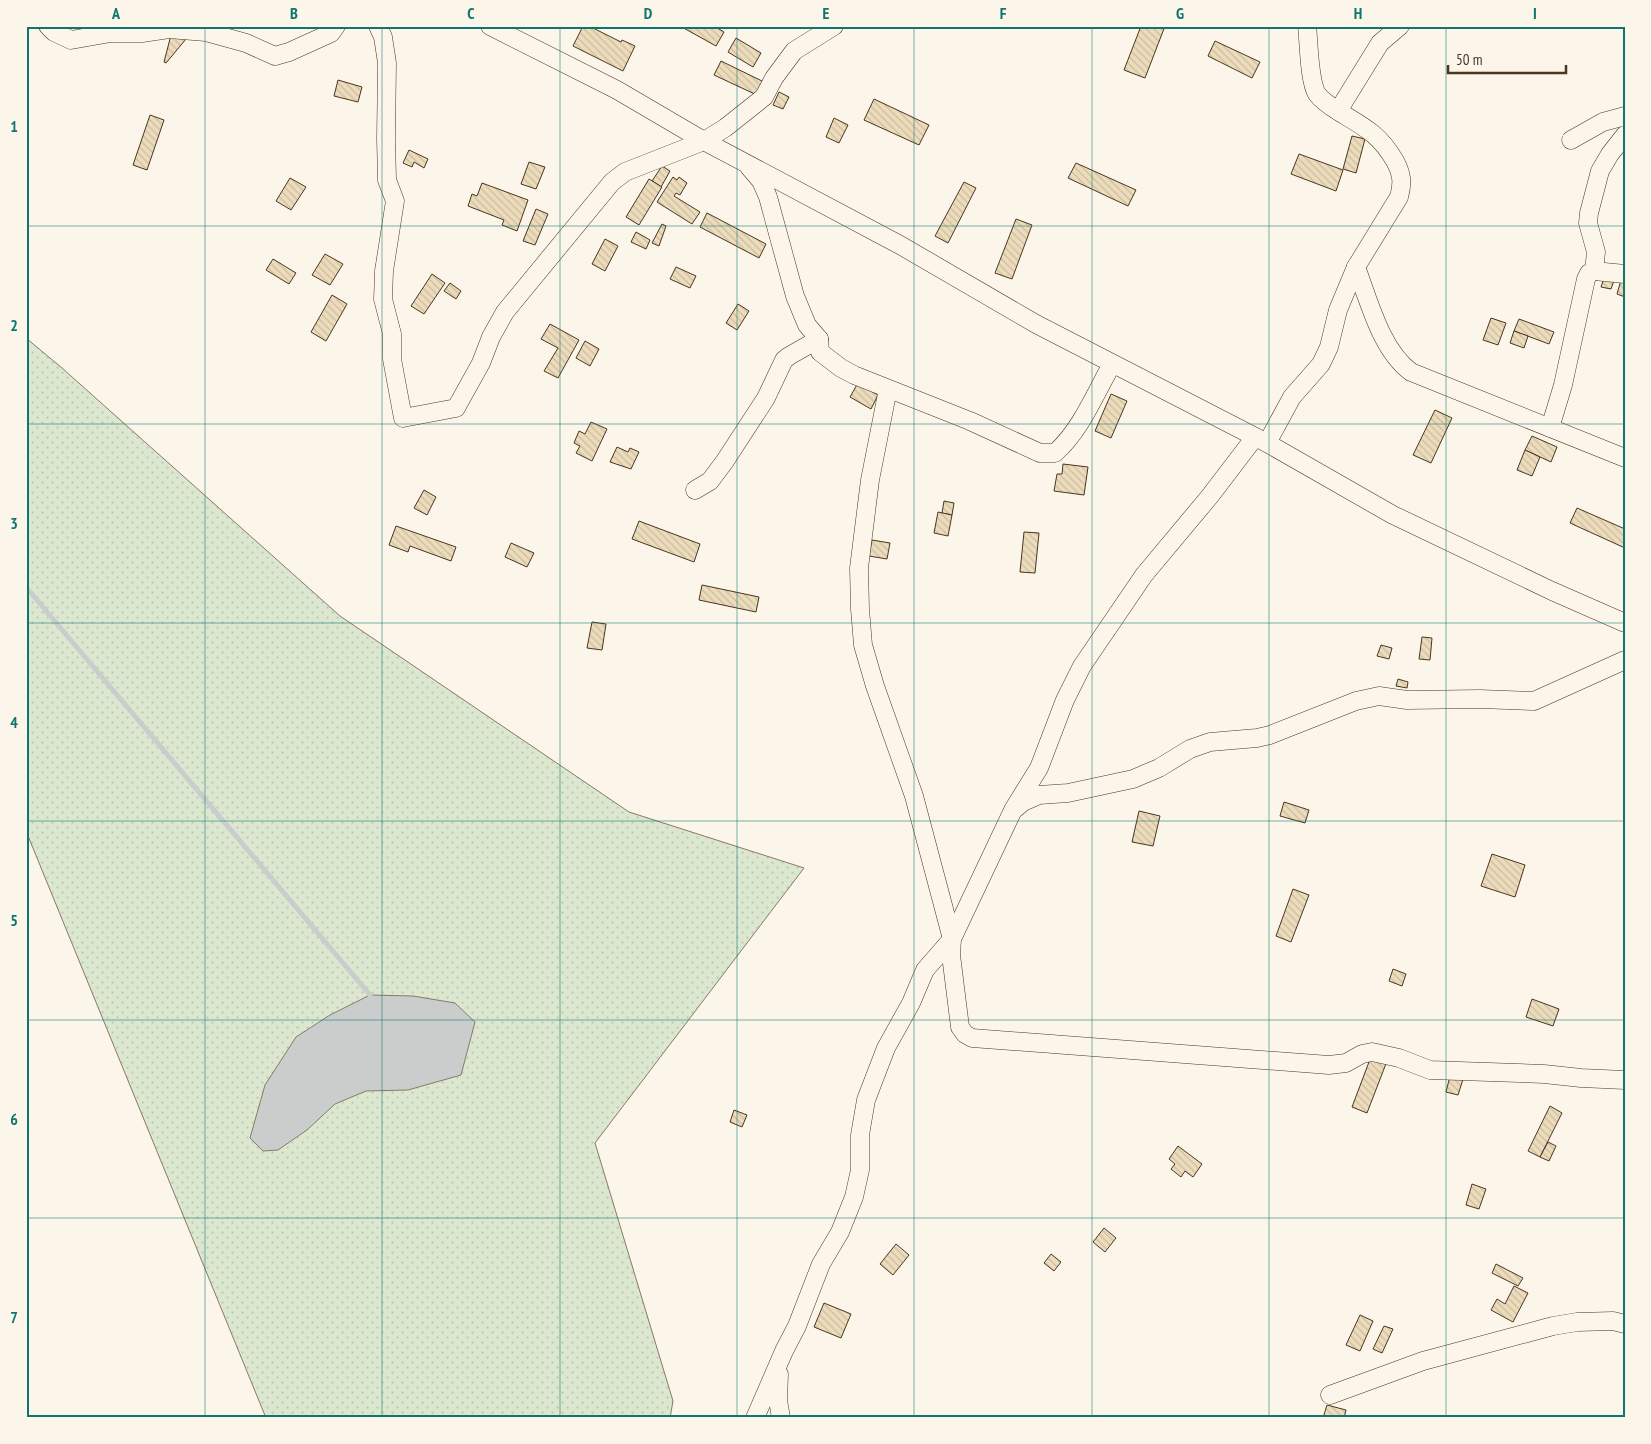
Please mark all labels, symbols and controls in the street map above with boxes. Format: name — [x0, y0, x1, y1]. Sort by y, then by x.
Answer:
text: A — [111, 3, 121, 23]
text: B — [290, 3, 298, 23]
text: C — [467, 3, 475, 23]
text: D — [644, 3, 653, 23]
text: E — [823, 3, 830, 23]
text: F — [1000, 3, 1007, 23]
text: G — [1176, 3, 1184, 23]
text: H — [1354, 3, 1362, 23]
text: I — [1533, 3, 1537, 23]
scale bar — [1448, 42, 1566, 74]
text: 50 m — [1456, 50, 1482, 69]
text: 1 — [10, 116, 18, 136]
text: 2 — [10, 315, 18, 335]
text: 3 — [10, 513, 18, 533]
text: 4 — [10, 712, 18, 732]
text: 5 — [10, 910, 18, 930]
text: 6 — [10, 1109, 18, 1129]
text: 7 — [10, 1307, 18, 1327]

